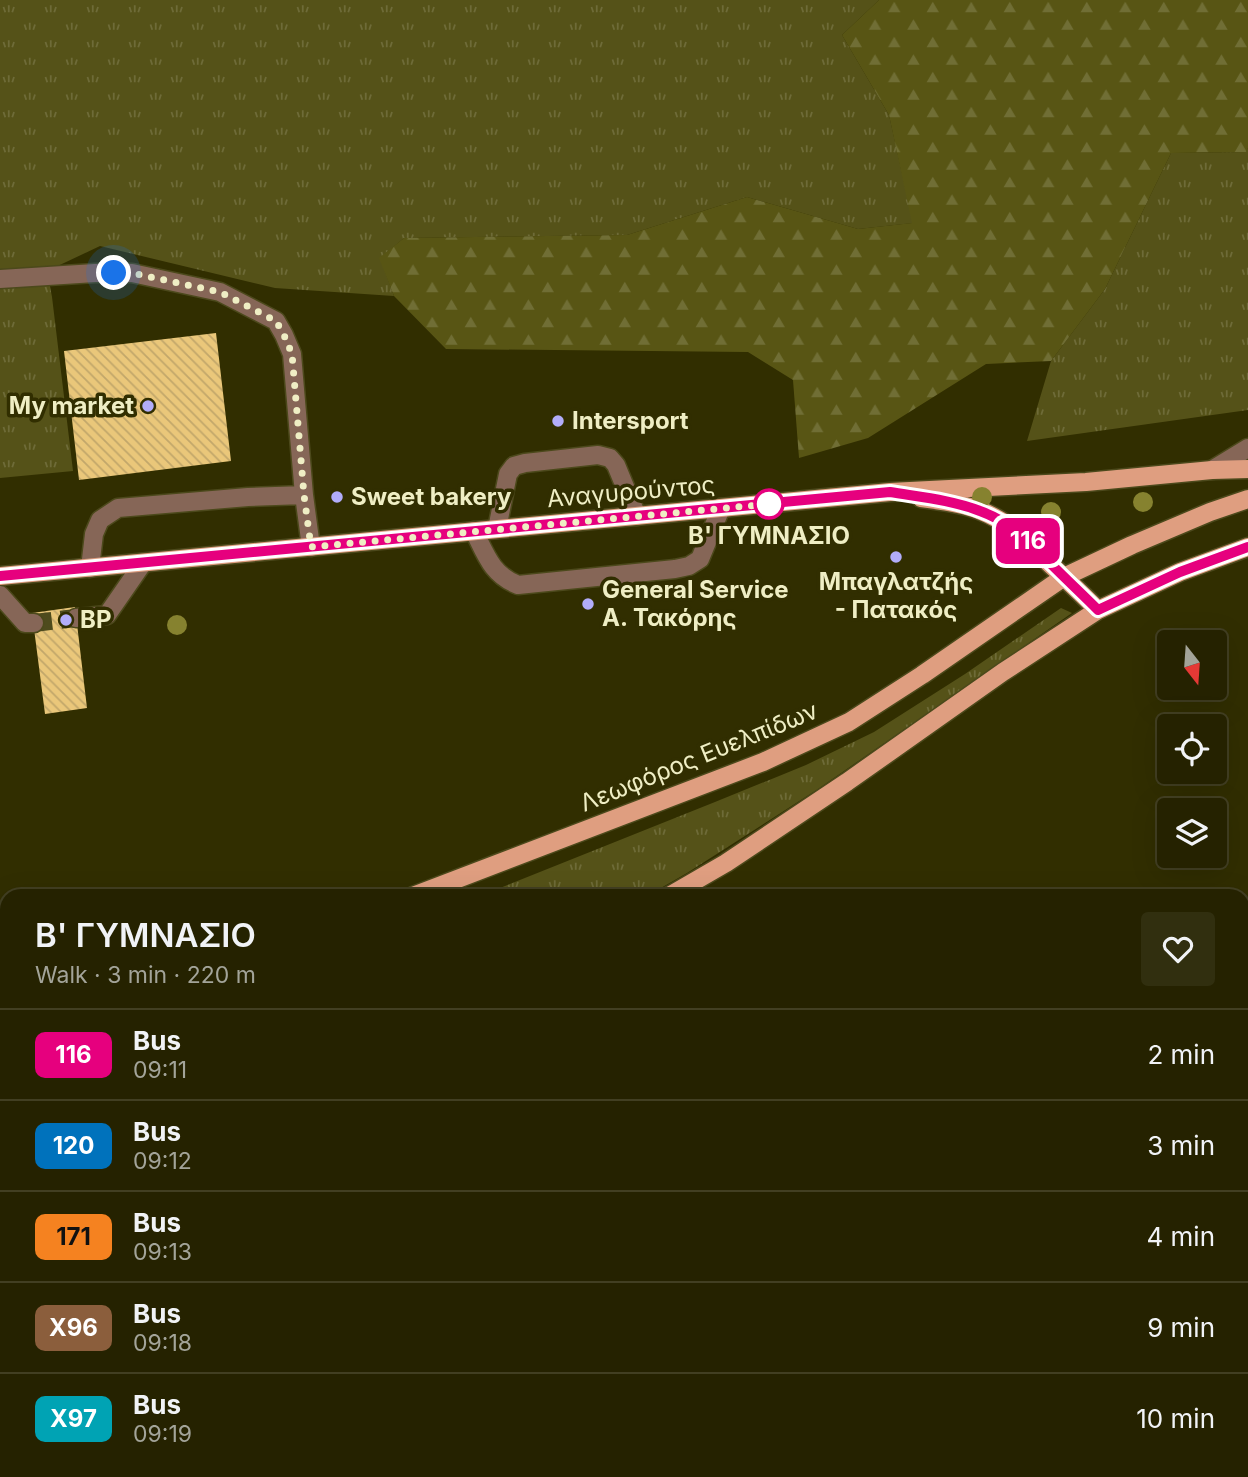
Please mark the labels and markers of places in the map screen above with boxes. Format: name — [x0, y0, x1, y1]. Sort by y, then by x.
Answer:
place label: My market — [9, 391, 134, 420]
marker: My market — [140, 398, 156, 414]
place label: Intersport — [572, 406, 689, 435]
marker: Intersport — [550, 413, 566, 429]
place label: Sweet bakery — [351, 482, 512, 511]
marker: Sweet bakery — [329, 489, 345, 505]
marker: Β' ΓΥΜΝΑΣΙΟ — [754, 489, 784, 519]
place label: Β' ΓΥΜΝΑΣΙΟ — [688, 521, 850, 550]
marker: Μπαγλατζής - Πατακός — [888, 549, 904, 565]
place label: Μπαγλατζής - Πατακός — [819, 567, 973, 624]
place label: General Service Α. Τακόρης — [602, 575, 789, 632]
marker: General Service Α. Τακόρης — [580, 596, 596, 612]
place label: BP — [80, 605, 111, 634]
marker: BP — [58, 612, 74, 628]

